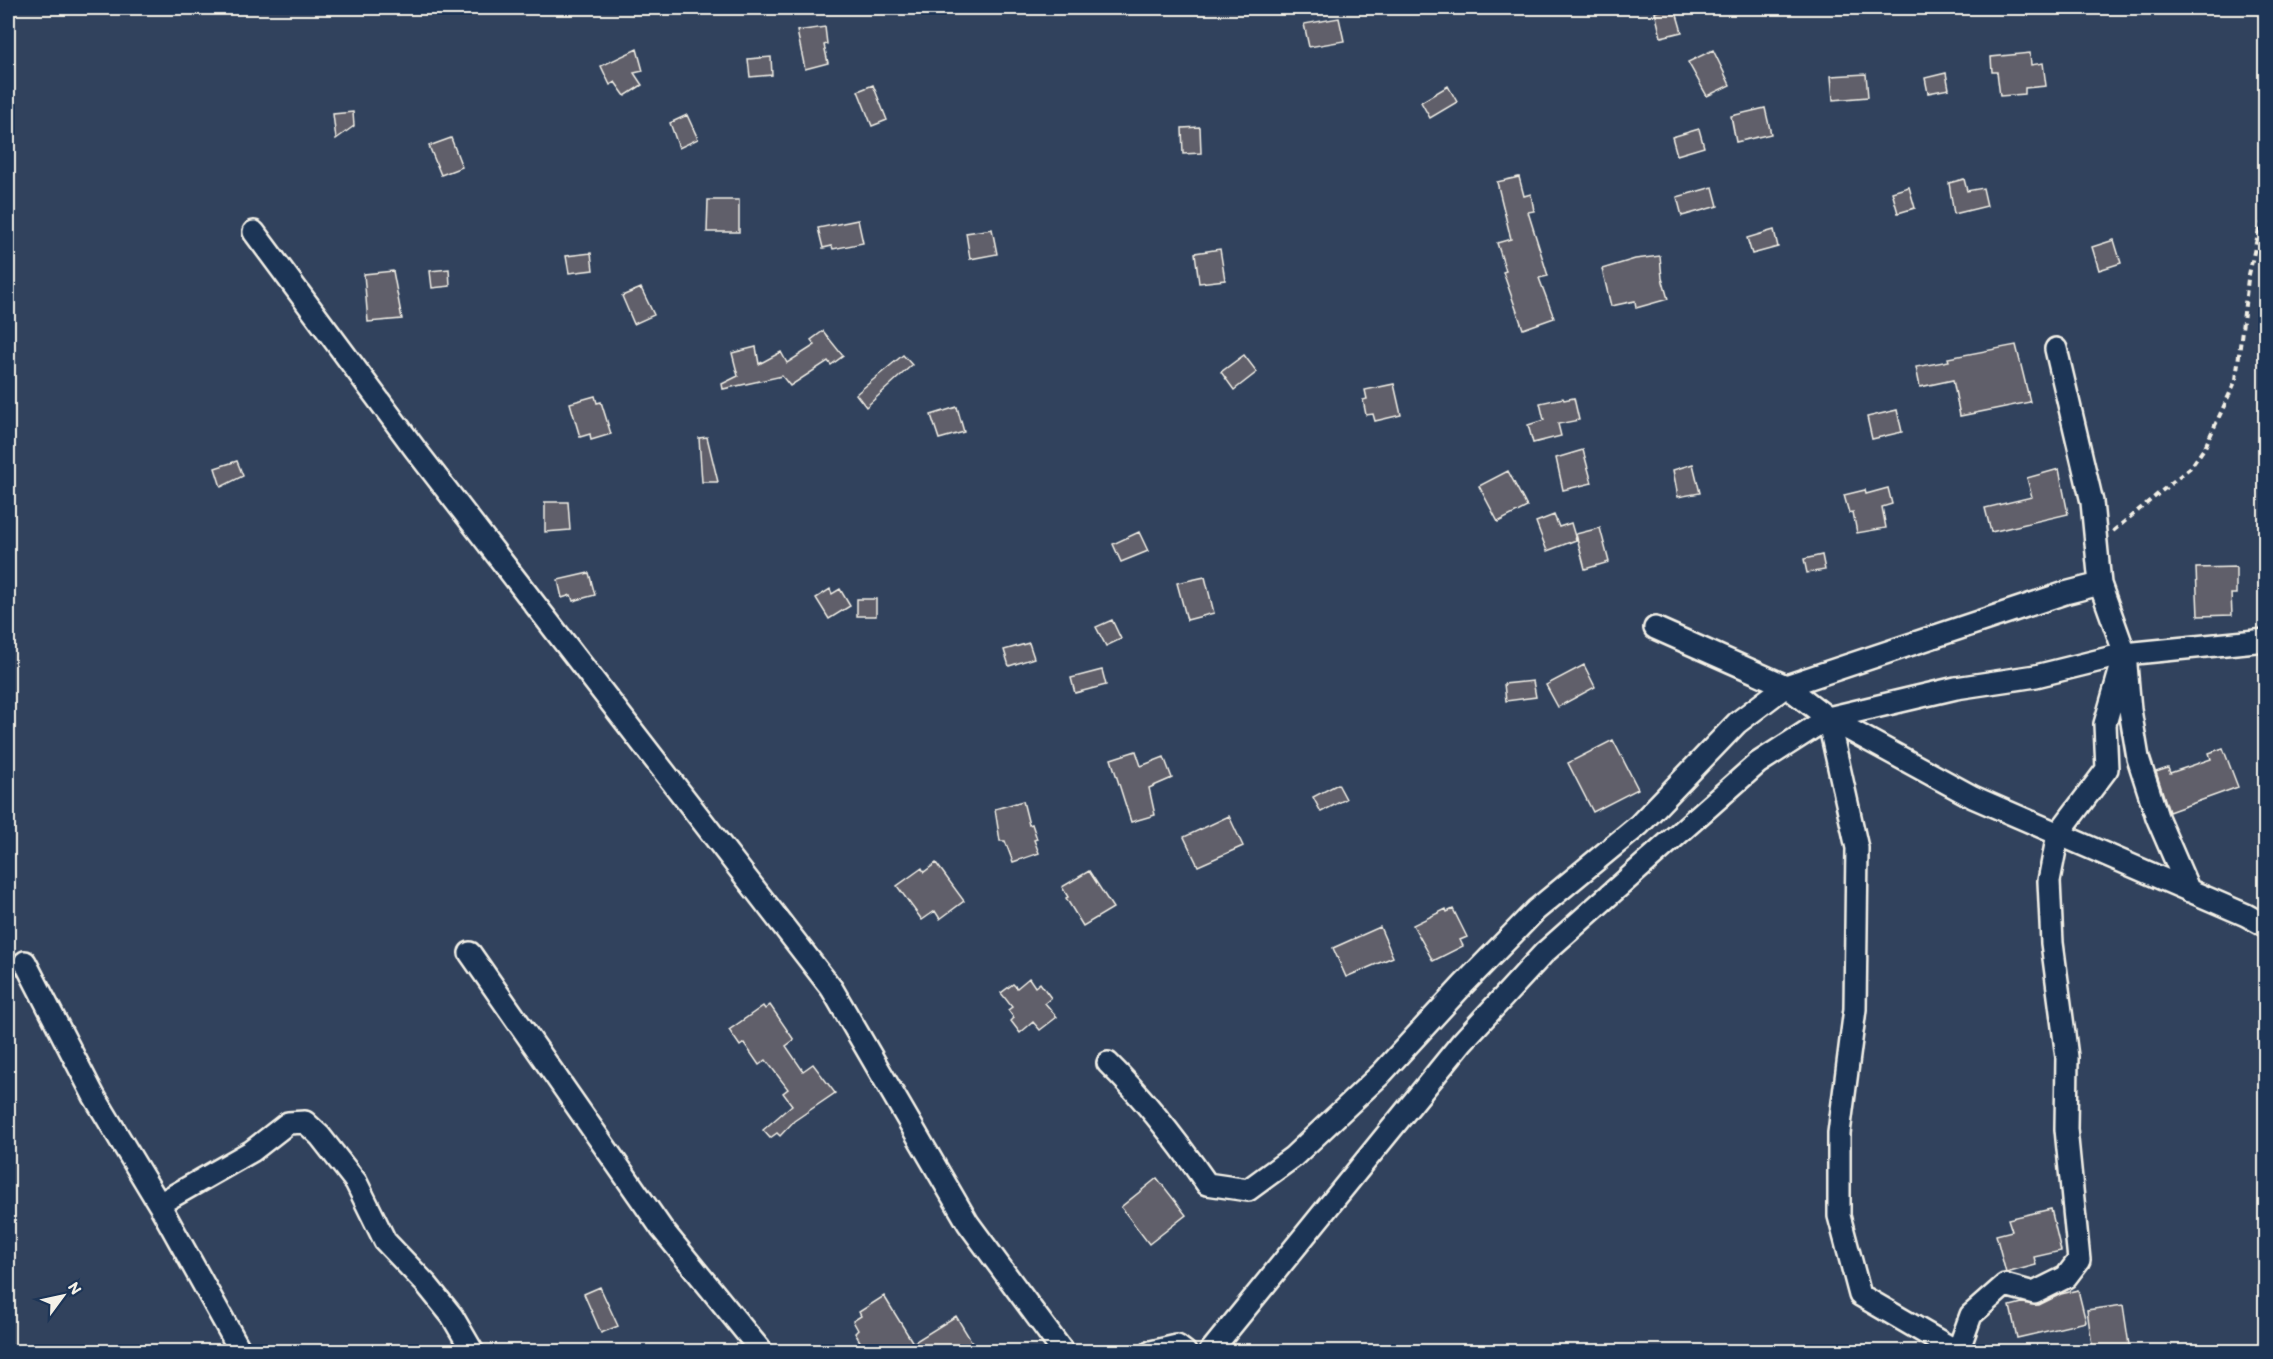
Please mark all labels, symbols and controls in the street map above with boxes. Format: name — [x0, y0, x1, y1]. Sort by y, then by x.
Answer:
north arrow — [33, 1266, 93, 1326]
text: N — [64, 1278, 86, 1298]

